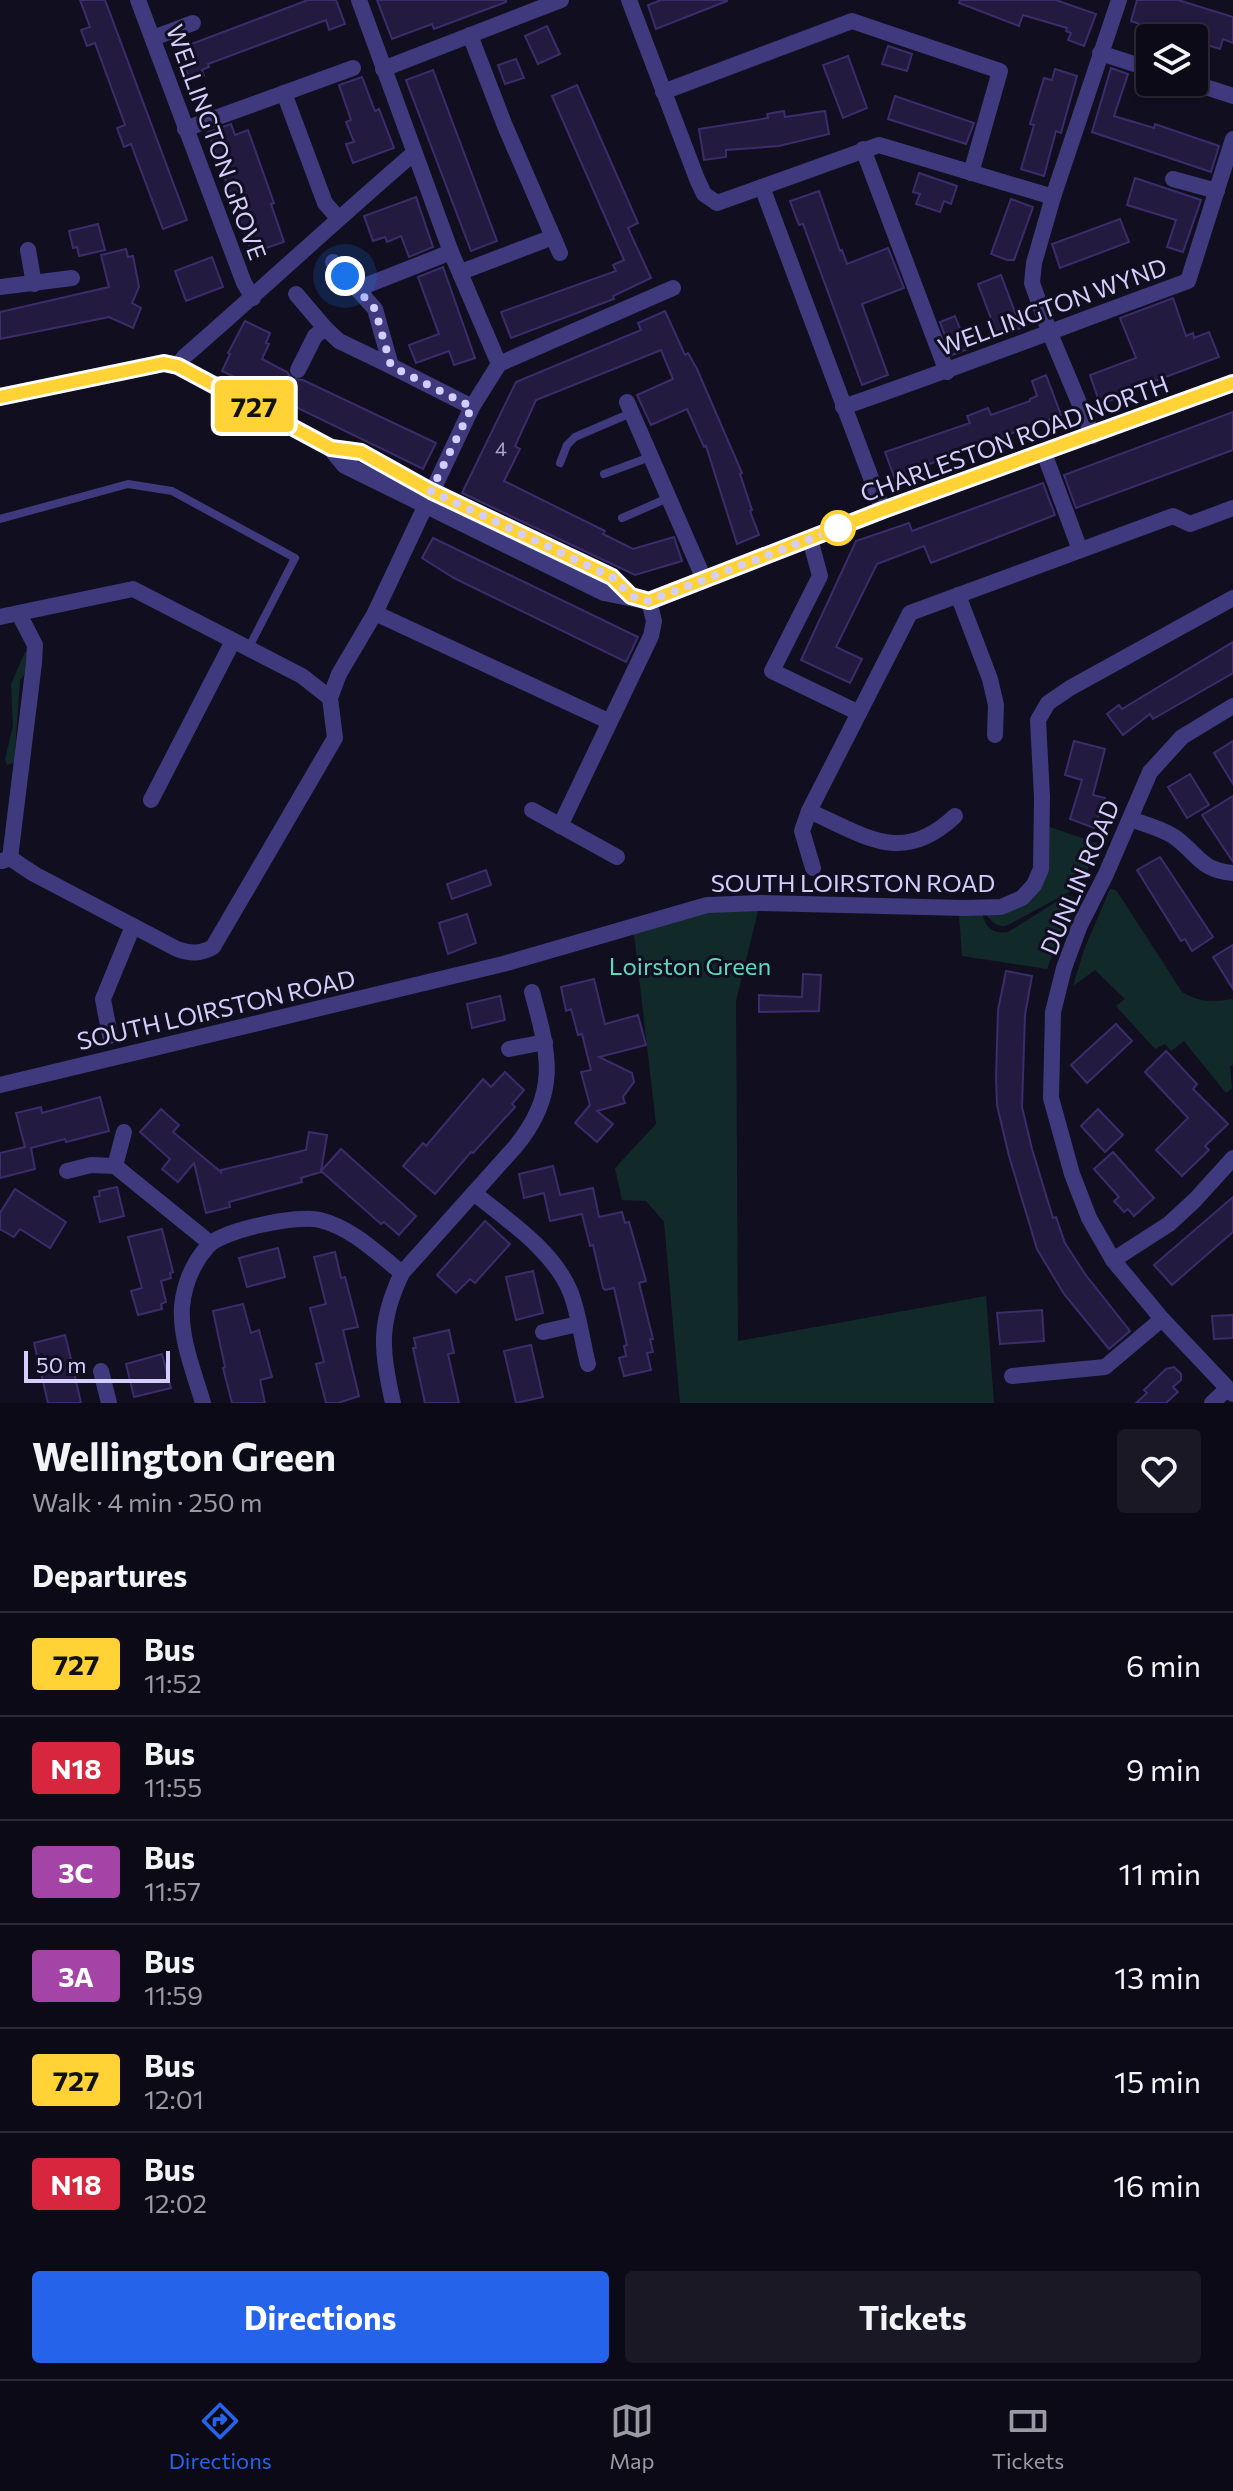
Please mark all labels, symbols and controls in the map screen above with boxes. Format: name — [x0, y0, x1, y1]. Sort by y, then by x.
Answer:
street label: WELLINGTON GROVE — [161, 20, 273, 264]
map controls — [1136, 24, 1208, 96]
button: layers — [1136, 24, 1208, 96]
street label: WELLINGTON WYND — [934, 251, 1170, 361]
your location — [325, 256, 365, 296]
street label: CHARLESTON ROAD NORTH — [856, 369, 1172, 507]
line badge: 727 — [208, 380, 300, 432]
text: 727 — [231, 389, 277, 423]
house number: 4 — [495, 436, 507, 460]
unlabelled marker — [821, 511, 855, 545]
street label: DUNLIN ROAD — [1033, 795, 1125, 959]
street label: SOUTH LOIRSTON ROAD — [711, 868, 995, 897]
park label: Loirston Green — [609, 951, 771, 980]
street label: SOUTH LOIRSTON ROAD — [74, 963, 358, 1055]
scale bar — [24, 1347, 170, 1383]
text: 50 m — [36, 1351, 86, 1378]
button: heart — [1117, 1429, 1201, 1513]
text: Wellington Green — [32, 1432, 336, 1479]
text: Walk · 4 min · 250 m — [32, 1486, 262, 1517]
text: Departures — [32, 1556, 187, 1593]
text: Bus — [144, 1630, 195, 1667]
text: 6 min — [1126, 1646, 1201, 1683]
text: 727 — [53, 1647, 99, 1681]
text: 11:52 — [144, 1667, 202, 1698]
text: Bus — [144, 1734, 195, 1771]
text: 9 min — [1126, 1750, 1201, 1787]
text: N18 — [51, 1751, 102, 1785]
text: 11:55 — [144, 1771, 202, 1802]
text: Bus — [144, 1838, 195, 1875]
text: 11 min — [1119, 1854, 1201, 1891]
text: 3C — [58, 1855, 94, 1889]
text: 11:57 — [144, 1875, 201, 1906]
text: Bus — [144, 1942, 195, 1979]
text: 13 min — [1114, 1958, 1201, 1995]
text: 3A — [58, 1959, 94, 1993]
text: 11:59 — [144, 1979, 203, 2010]
text: Bus — [144, 2046, 195, 2083]
text: 15 min — [1114, 2062, 1201, 2099]
text: 727 — [53, 2063, 99, 2097]
text: 12:01 — [144, 2083, 204, 2114]
text: Bus — [144, 2150, 195, 2187]
text: 16 min — [1113, 2166, 1201, 2203]
text: N18 — [51, 2167, 102, 2201]
text: 12:02 — [144, 2187, 207, 2218]
button: Directions — [32, 2271, 609, 2363]
button: Tickets — [625, 2271, 1201, 2363]
tab: Directions — [169, 2399, 272, 2474]
tab: Map — [609, 2399, 655, 2474]
tab: Tickets — [992, 2399, 1064, 2474]

